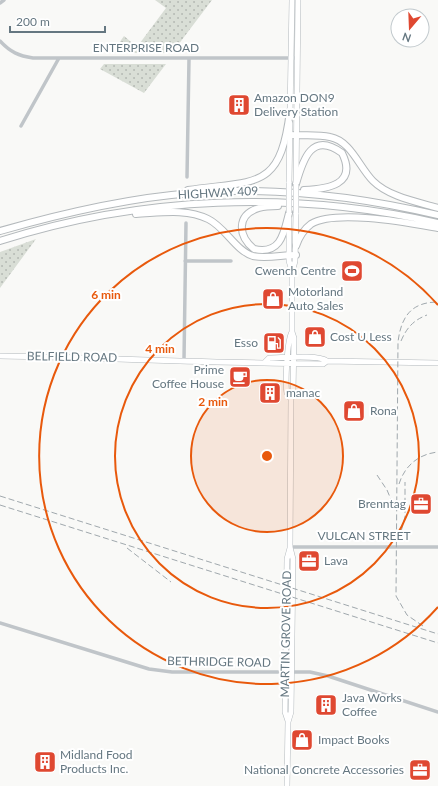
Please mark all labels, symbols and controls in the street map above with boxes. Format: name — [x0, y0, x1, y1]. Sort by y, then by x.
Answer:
scale bar — [10, 8, 105, 34]
north arrow — [390, 8, 430, 48]
text: 200 m — [16, 14, 50, 29]
text: N — [400, 30, 413, 45]
street label: ENTERPRISE ROAD — [93, 40, 199, 55]
place label: Amazon DON9 Delivery Station — [254, 90, 338, 119]
building icon: Amazon DON9 Delivery Station — [226, 92, 252, 118]
street label: HIGHWAY 409 — [177, 183, 259, 202]
sports icon: Cwench Centre — [339, 258, 365, 284]
place label: Cwench Centre — [255, 263, 336, 278]
place label: Motorland Auto Sales — [288, 284, 344, 313]
shop icon: Motorland Auto Sales — [260, 286, 286, 312]
text: 6 min — [91, 287, 121, 302]
shop icon: Cost U Less — [302, 324, 328, 350]
place label: Cost U Less — [330, 329, 392, 344]
fuel station icon: Esso — [261, 330, 287, 356]
place label: Esso — [234, 335, 258, 350]
text: 4 min — [145, 341, 175, 356]
street label: BELFIELD ROAD — [27, 348, 117, 365]
place label: Prime Coffee House — [152, 362, 224, 391]
cafe icon: Prime Coffee House — [227, 364, 253, 390]
building icon: manac — [257, 380, 283, 406]
place label: manac — [286, 385, 320, 400]
text: 2 min — [198, 394, 228, 409]
shop icon: Rona — [341, 398, 367, 424]
place label: Rona — [370, 403, 397, 418]
centre of rings — [260, 449, 274, 463]
office icon: Brenntag — [408, 491, 434, 517]
place label: Brenntag — [358, 496, 406, 511]
street label: VULCAN STREET — [317, 528, 411, 543]
office icon: Lava — [296, 548, 322, 574]
place label: Lava — [324, 553, 348, 568]
street label: MARTIN GROVE ROAD — [277, 570, 294, 698]
street label: BETHRIDGE ROAD — [167, 653, 271, 670]
place label: Java Works Coffee — [342, 690, 402, 719]
building icon: Java Works Coffee — [313, 692, 339, 718]
shop icon: Impact Books — [289, 727, 315, 753]
place label: Impact Books — [318, 732, 390, 747]
place label: Midland Food Products Inc. — [60, 747, 133, 776]
building icon: Midland Food Products Inc. — [32, 749, 58, 775]
office icon: National Concrete Accessories — [407, 757, 433, 783]
place label: National Concrete Accessories — [244, 762, 404, 777]

